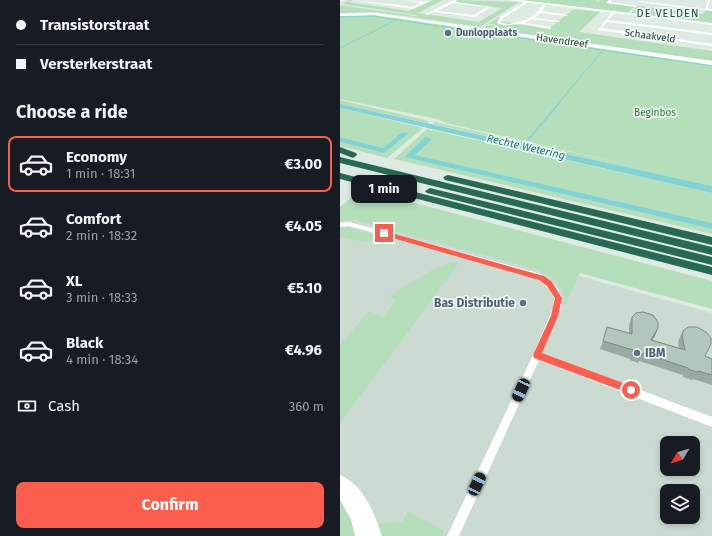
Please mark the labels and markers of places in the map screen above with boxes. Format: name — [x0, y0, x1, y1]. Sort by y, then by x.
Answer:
place label: Dunlopplaats — [456, 27, 517, 39]
marker: Dunlopplaats — [443, 28, 453, 38]
place label: Bas Distributie — [434, 296, 515, 310]
marker: Bas Distributie — [518, 298, 528, 308]
place label: IBM — [645, 346, 666, 360]
marker: IBM — [632, 348, 642, 358]

